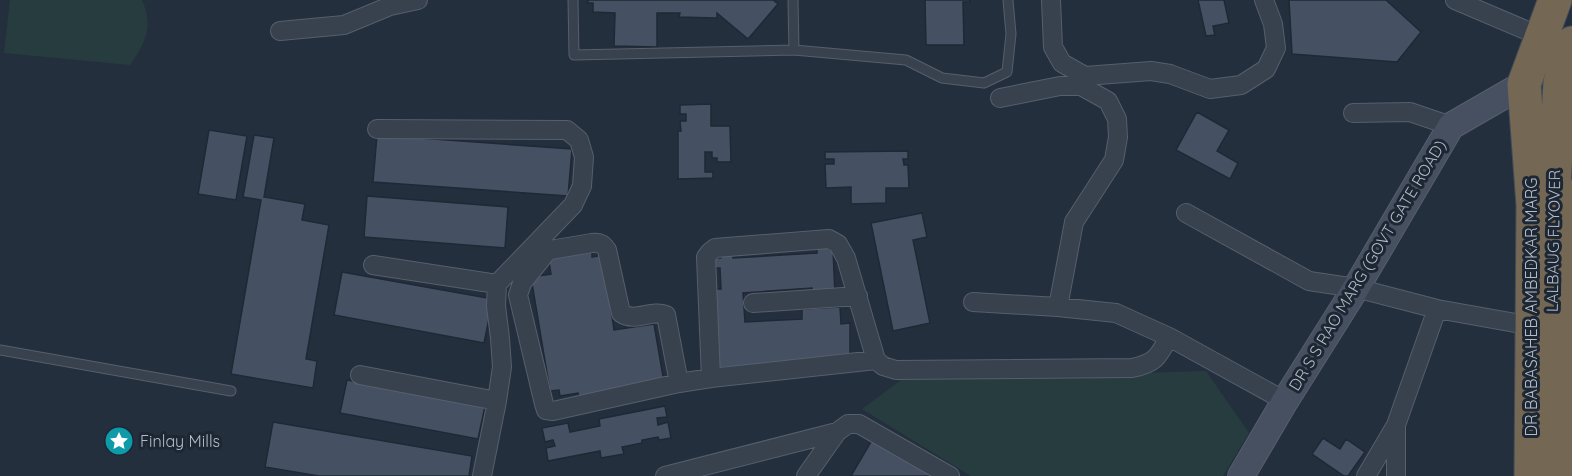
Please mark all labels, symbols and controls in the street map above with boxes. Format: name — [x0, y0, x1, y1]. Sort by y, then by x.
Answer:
street label: DR S S RAO MARG (GOVT GATE ROAD) — [1284, 136, 1450, 394]
street label: LALBAUG FLYOVER — [1542, 170, 1564, 312]
street label: DR BABASAHEB AMBEDKAR MARG — [1521, 178, 1541, 436]
place icon: Finlay Mills — [103, 425, 135, 457]
place label: Finlay Mills — [140, 431, 220, 451]

